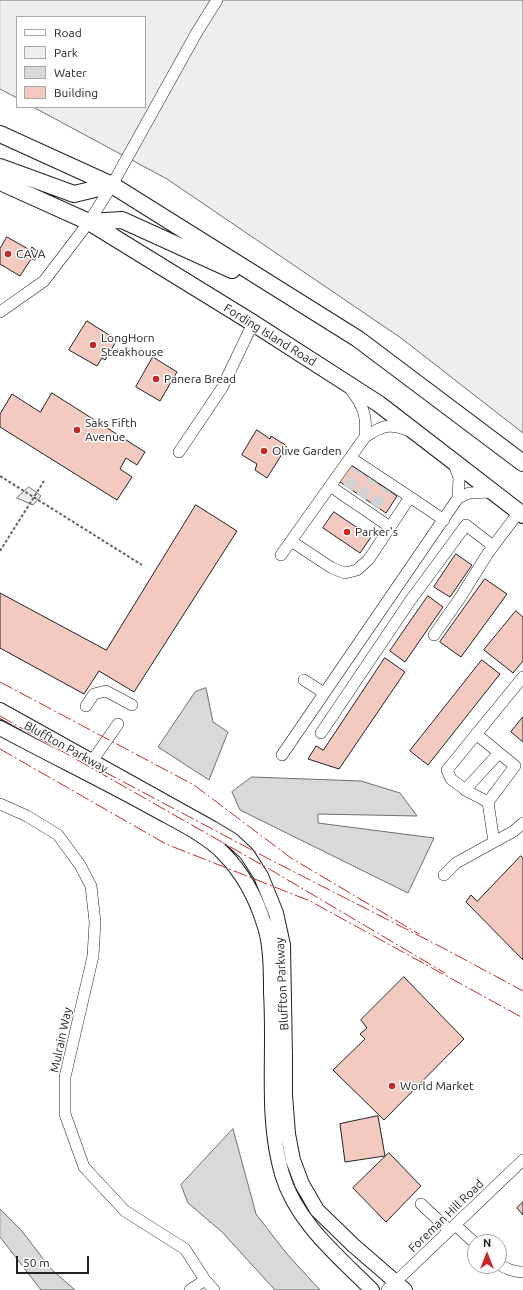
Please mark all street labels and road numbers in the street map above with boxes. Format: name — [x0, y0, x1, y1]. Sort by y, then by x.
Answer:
street label: Fording Island Road — [221, 301, 319, 369]
street label: Bluffton Parkway — [22, 718, 110, 776]
street label: Bluffton Parkway — [272, 937, 292, 1031]
street label: Mulrain Way — [47, 1006, 75, 1074]
street label: Foreman Hill Road — [406, 1177, 486, 1255]

